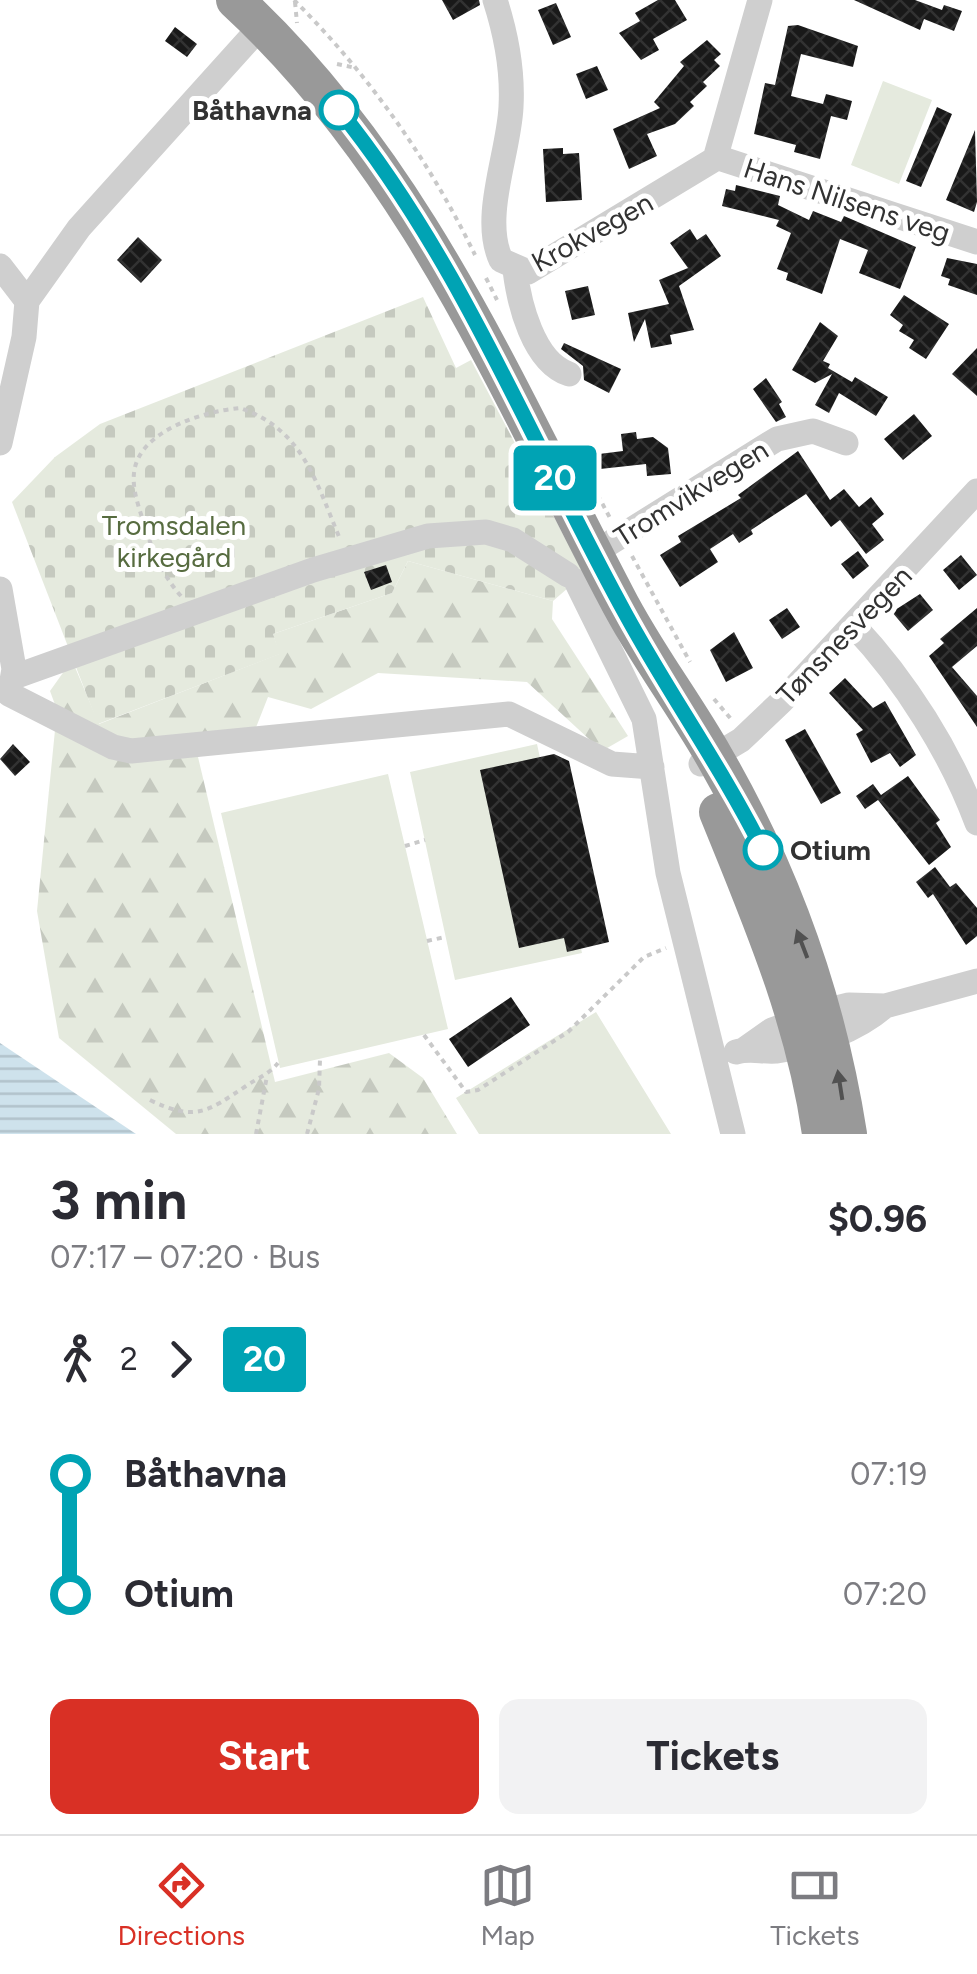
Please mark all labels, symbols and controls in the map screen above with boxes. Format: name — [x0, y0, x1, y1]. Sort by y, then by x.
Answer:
marker: Båthavna — [320, 91, 358, 129]
place label: Båthavna — [192, 93, 312, 127]
street label: Hans Nilsens veg — [739, 151, 955, 249]
street label: Krokvegen — [526, 185, 658, 279]
street label: Tromvikvegen — [608, 432, 774, 554]
line badge: 20 — [510, 446, 600, 510]
text: 20 — [534, 457, 576, 499]
park label: Tromsdalen kirkegård — [102, 508, 246, 574]
street label: Tønsnesvegen — [769, 559, 919, 711]
marker: Otium — [744, 831, 782, 869]
place label: Otium — [790, 833, 871, 867]
one-way arrow — [793, 929, 809, 959]
one-way arrow — [832, 1069, 848, 1101]
text: 3 min — [50, 1167, 187, 1233]
text: $0.96 — [828, 1196, 927, 1242]
text: 07:17 – 07:20 · Bus — [50, 1238, 320, 1276]
icon: walk — [50, 1332, 105, 1387]
icon: forward — [153, 1332, 208, 1387]
text: 20 — [243, 1338, 286, 1380]
text: 2 — [120, 1340, 138, 1378]
text: Båthavna — [124, 1451, 287, 1497]
text: 07:19 — [850, 1455, 927, 1493]
text: Otium — [124, 1571, 234, 1617]
text: 07:20 — [843, 1575, 927, 1613]
button: Start — [50, 1699, 479, 1814]
button: Tickets — [499, 1699, 927, 1814]
tab: Directions — [118, 1858, 245, 1952]
tab: Map — [480, 1858, 535, 1952]
tab: Tickets — [770, 1858, 859, 1952]

